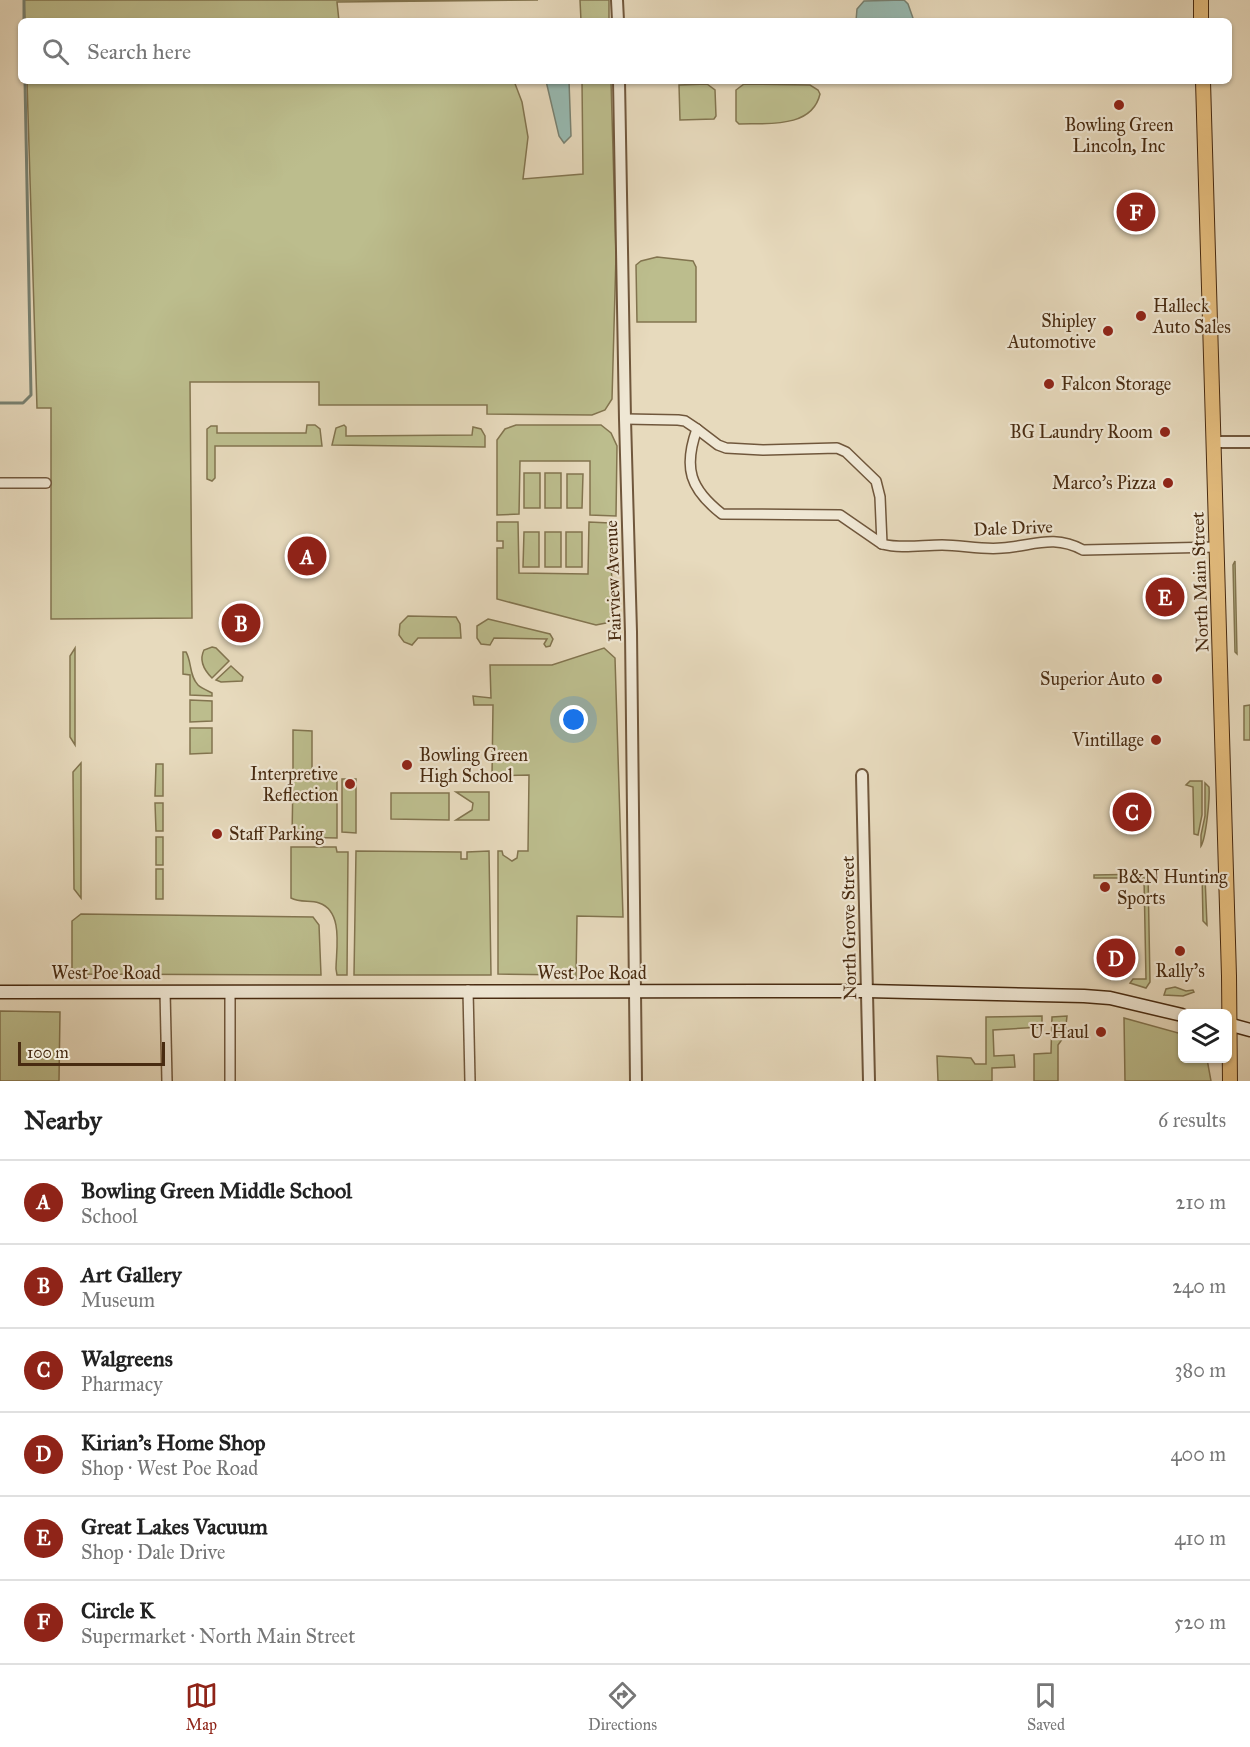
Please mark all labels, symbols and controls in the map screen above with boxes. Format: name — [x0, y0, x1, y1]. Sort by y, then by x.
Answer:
search box — [18, 18, 1232, 84]
icon: search — [39, 35, 72, 68]
text: Search here — [87, 38, 191, 65]
marker: Bowling Green Lincoln, Inc — [1112, 98, 1126, 112]
place label: Bowling Green Lincoln, Inc — [1064, 114, 1174, 157]
pin: F — [1116, 190, 1156, 234]
place label: Halleck Auto Sales — [1152, 295, 1231, 338]
marker: Halleck Auto Sales — [1134, 309, 1148, 323]
place label: Shipley Automotive — [1007, 310, 1097, 353]
marker: Shipley Automotive — [1101, 324, 1115, 338]
place label: Falcon Storage — [1061, 373, 1171, 396]
marker: Falcon Storage — [1042, 377, 1056, 391]
place label: BG Laundry Room — [1010, 421, 1153, 443]
marker: BG Laundry Room — [1158, 425, 1172, 439]
place label: Marco’s Pizza — [1052, 472, 1156, 494]
marker: Marco’s Pizza — [1161, 476, 1175, 490]
street label: North Main Street — [1187, 511, 1213, 653]
street label: Dale Drive — [973, 516, 1053, 540]
street label: Fairview Avenue — [600, 520, 626, 642]
pin: A — [288, 534, 326, 578]
pin: E — [1146, 574, 1184, 620]
pin: B — [222, 600, 260, 646]
place label: Superior Auto — [1040, 668, 1145, 690]
marker: Superior Auto — [1150, 672, 1164, 686]
your location — [559, 705, 588, 734]
place label: Vintillage — [1071, 729, 1144, 752]
marker: Vintillage — [1149, 733, 1163, 747]
place label: Bowling Green High School — [419, 744, 528, 788]
marker: Bowling Green High School — [400, 758, 414, 772]
place label: Interpretive Reflection — [250, 763, 338, 806]
marker: Interpretive Reflection — [343, 777, 357, 791]
pin: C — [1112, 790, 1152, 834]
place label: Staff Parking — [229, 823, 324, 846]
marker: Staff Parking — [210, 827, 224, 841]
street label: North Grove Street — [837, 855, 861, 1000]
place label: B&N Hunting Sports — [1117, 866, 1228, 909]
marker: B&N Hunting Sports — [1098, 880, 1112, 894]
pin: D — [1096, 936, 1136, 980]
marker: Rally's — [1173, 944, 1187, 958]
place label: Rally's — [1155, 960, 1205, 982]
street label: West Poe Road — [51, 962, 161, 984]
street label: West Poe Road — [537, 962, 647, 984]
map controls — [1178, 1009, 1232, 1063]
button: layers — [1178, 1009, 1232, 1063]
place label: U-Haul — [1030, 1021, 1089, 1043]
marker: U-Haul — [1094, 1025, 1108, 1039]
scale bar — [18, 1039, 165, 1066]
text: 100 m — [27, 1043, 69, 1062]
text: Nearby — [24, 1104, 102, 1136]
text: 6 results — [1158, 1108, 1226, 1132]
text: Bowling Green Middle School — [81, 1177, 352, 1204]
text: A — [37, 1190, 50, 1214]
text: 210 m — [1176, 1190, 1226, 1214]
text: School — [81, 1204, 138, 1228]
text: Art Gallery — [81, 1261, 182, 1288]
text: B — [37, 1274, 50, 1298]
text: 240 m — [1172, 1274, 1226, 1298]
text: Museum — [81, 1288, 155, 1312]
text: Walgreens — [81, 1345, 173, 1372]
text: C — [37, 1358, 50, 1382]
text: 380 m — [1175, 1358, 1226, 1382]
text: Pharmacy — [81, 1372, 163, 1396]
text: Kirian's Home Shop — [81, 1429, 266, 1456]
text: D — [36, 1442, 51, 1466]
text: 400 m — [1170, 1442, 1226, 1466]
text: Shop · West Poe Road — [81, 1456, 258, 1480]
text: Great Lakes Vacuum — [81, 1513, 268, 1540]
text: E — [36, 1526, 51, 1550]
text: 410 m — [1174, 1526, 1226, 1550]
text: Shop · Dale Drive — [81, 1540, 225, 1564]
text: Circle K — [81, 1597, 155, 1624]
text: F — [37, 1610, 50, 1634]
text: 520 m — [1174, 1610, 1226, 1634]
text: Supermarket · North Main Street — [81, 1624, 355, 1648]
tab: Map — [185, 1679, 218, 1734]
tab: Directions — [588, 1679, 657, 1734]
tab: Saved — [1027, 1679, 1065, 1734]

